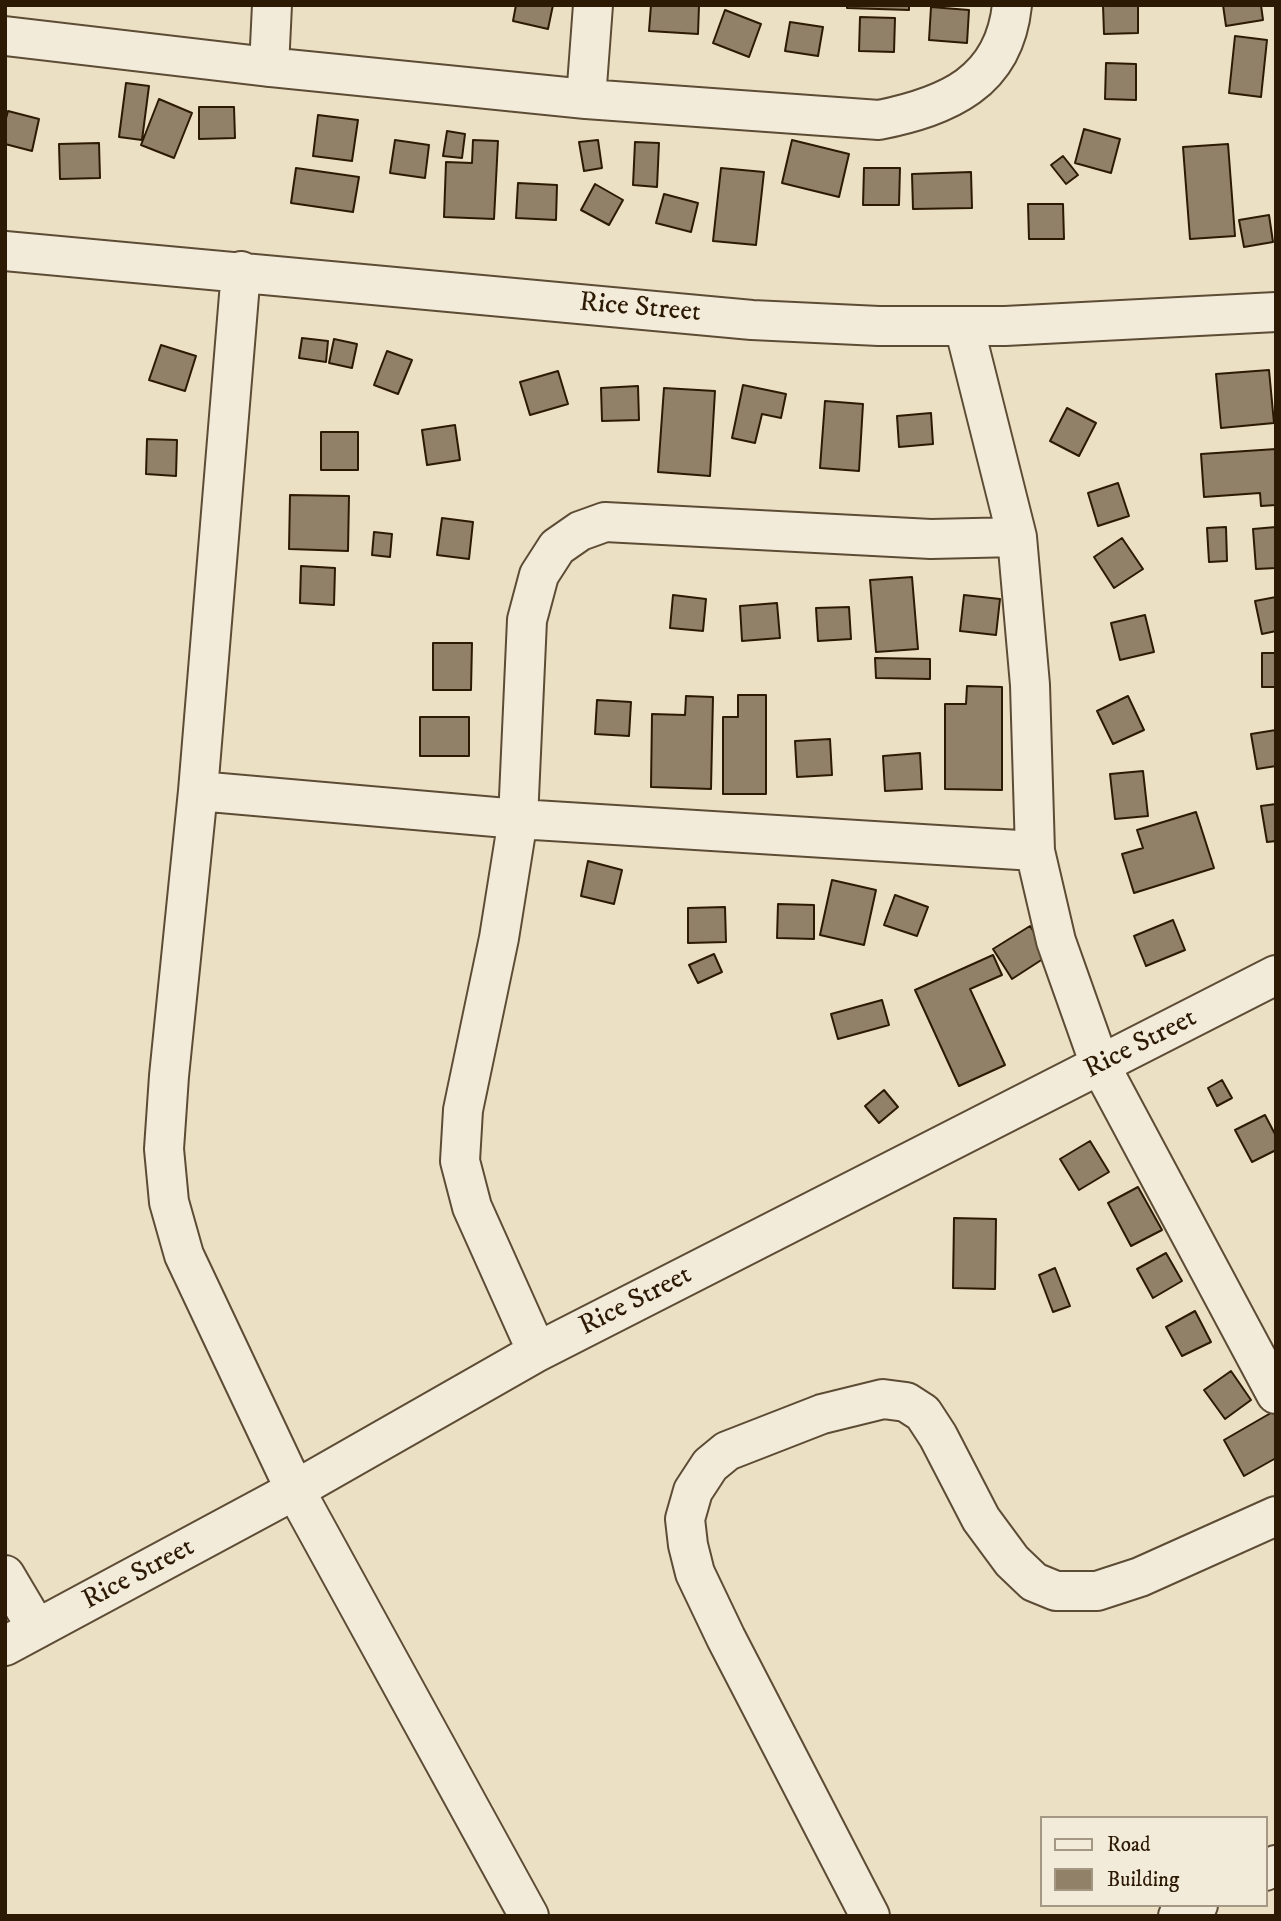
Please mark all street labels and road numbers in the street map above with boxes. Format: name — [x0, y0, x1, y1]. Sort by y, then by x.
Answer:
street label: Rice Street — [578, 287, 702, 331]
street label: Rice Street — [1079, 1002, 1203, 1088]
street label: Rice Street — [574, 1259, 698, 1345]
street label: Rice Street — [77, 1532, 201, 1618]

